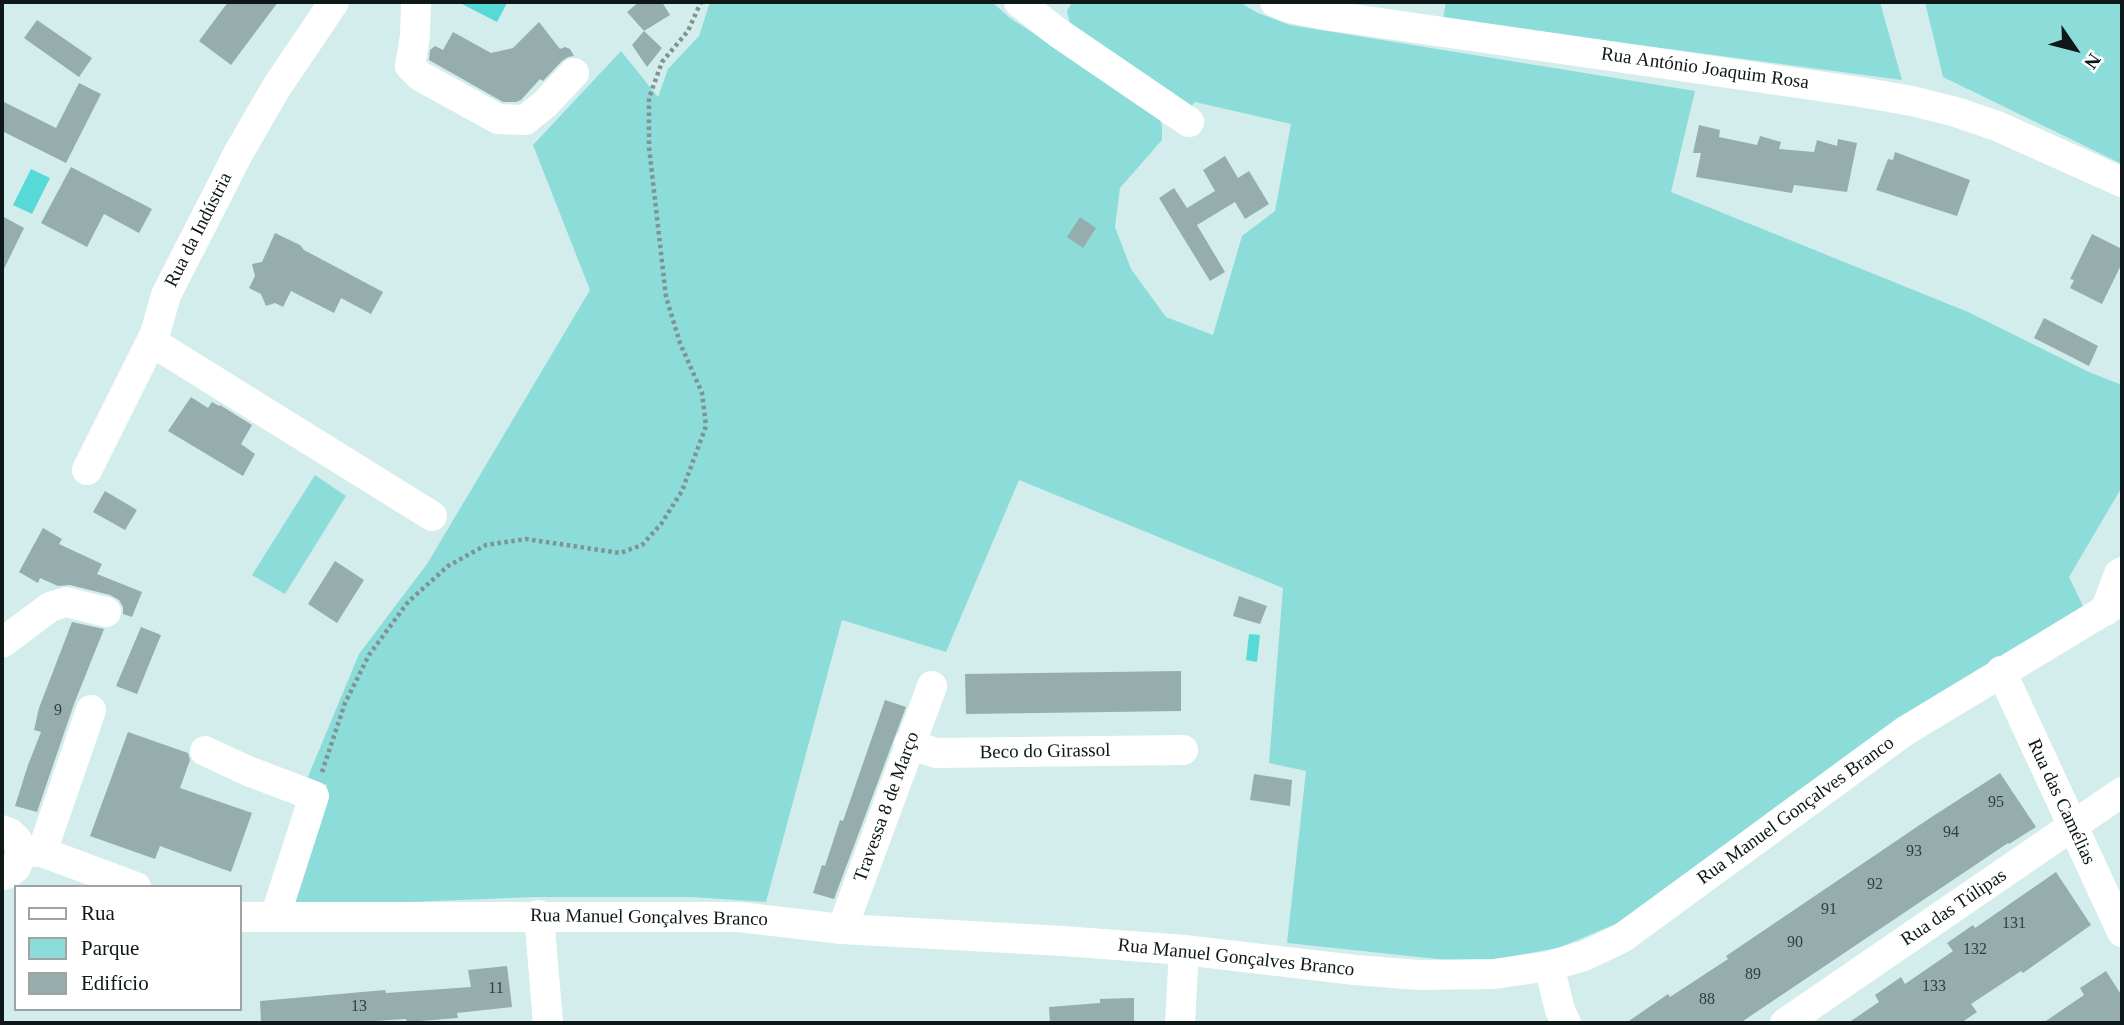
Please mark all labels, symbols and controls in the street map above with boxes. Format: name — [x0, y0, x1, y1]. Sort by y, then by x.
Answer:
north arrow — [2040, 14, 2110, 84]
street label: Rua António Joaquim Rosa — [1600, 43, 1810, 95]
text: N — [2080, 50, 2105, 73]
street label: Rua da Indústria — [160, 169, 238, 291]
house number: 9 — [54, 701, 62, 721]
street label: Travessa 8 de Março — [849, 729, 925, 885]
street label: Rua Manuel Gonçalves Branco — [1693, 732, 1899, 890]
street label: Rua das Camélias — [2022, 735, 2100, 869]
street label: Beco do Girassol — [979, 739, 1111, 765]
house number: 95 — [1988, 793, 2004, 813]
house number: 94 — [1943, 823, 1959, 843]
house number: 93 — [1906, 842, 1922, 862]
street label: Rua das Túlipas — [1897, 864, 2011, 952]
house number: 92 — [1867, 875, 1883, 895]
legend — [14, 885, 242, 1011]
house number: 91 — [1821, 900, 1837, 920]
text: Rua — [81, 901, 115, 925]
street label: Rua Manuel Gonçalves Branco — [530, 905, 768, 931]
house number: 131 — [2002, 914, 2026, 934]
house number: 90 — [1787, 933, 1803, 953]
street label: Rua Manuel Gonçalves Branco — [1116, 934, 1356, 982]
text: Parque — [81, 936, 139, 960]
house number: 132 — [1963, 940, 1987, 960]
house number: 89 — [1745, 965, 1761, 985]
text: Edifício — [81, 971, 149, 995]
house number: 133 — [1922, 977, 1946, 997]
house number: 11 — [488, 979, 504, 999]
house number: 88 — [1699, 990, 1715, 1010]
house number: 13 — [351, 997, 367, 1017]

